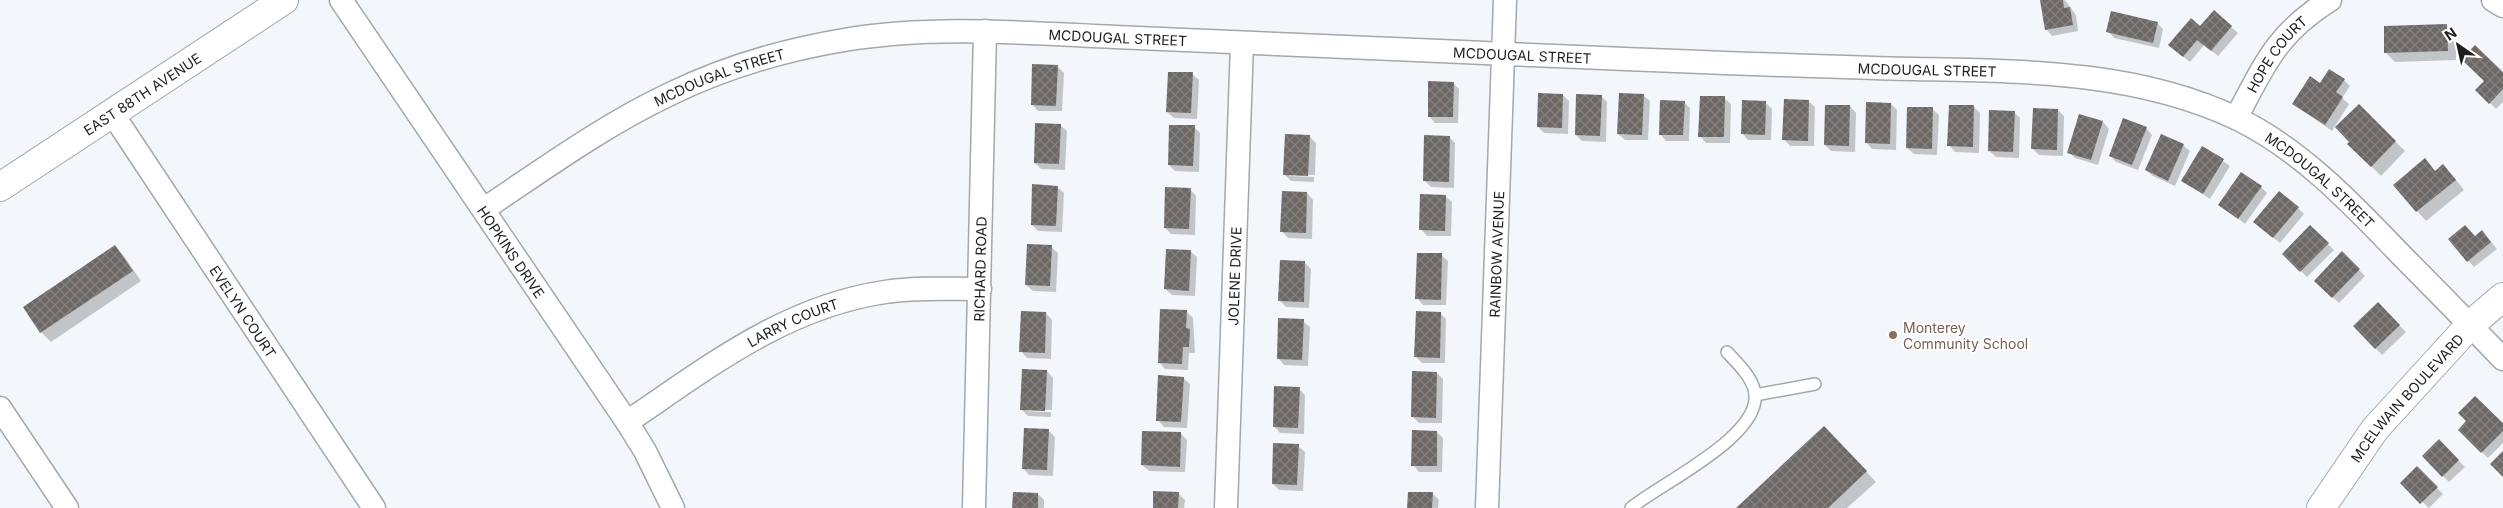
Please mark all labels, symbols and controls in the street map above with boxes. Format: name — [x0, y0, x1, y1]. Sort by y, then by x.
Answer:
street label: HOPE COURT — [2243, 12, 2310, 95]
north arrow — [2433, 20, 2483, 70]
text: N — [2441, 24, 2460, 44]
street label: MCDOUGAL STREET — [1048, 25, 1187, 49]
street label: MCDOUGAL STREET — [1453, 43, 1592, 66]
street label: MCDOUGAL STREET — [651, 44, 786, 109]
street label: EAST 88TH AVENUE — [80, 49, 204, 138]
street label: MCDOUGAL STREET — [1858, 59, 1997, 79]
street label: MCDOUGAL STREET — [2262, 128, 2378, 231]
street label: RAINBOW AVENUE — [1485, 190, 1507, 318]
street label: HOPKINS DRIVE — [474, 202, 549, 301]
street label: RICHARD ROAD — [970, 216, 989, 322]
street label: JOLENE DRIVE — [1224, 226, 1244, 326]
street label: EVELYN COURT — [207, 262, 280, 361]
street label: LARRY COURT — [744, 295, 840, 350]
place label: Monterey Community School — [1903, 319, 2028, 352]
marker: Monterey Community School — [1887, 329, 1899, 341]
street label: MCELWAIN BOULEVARD — [2347, 330, 2467, 465]

